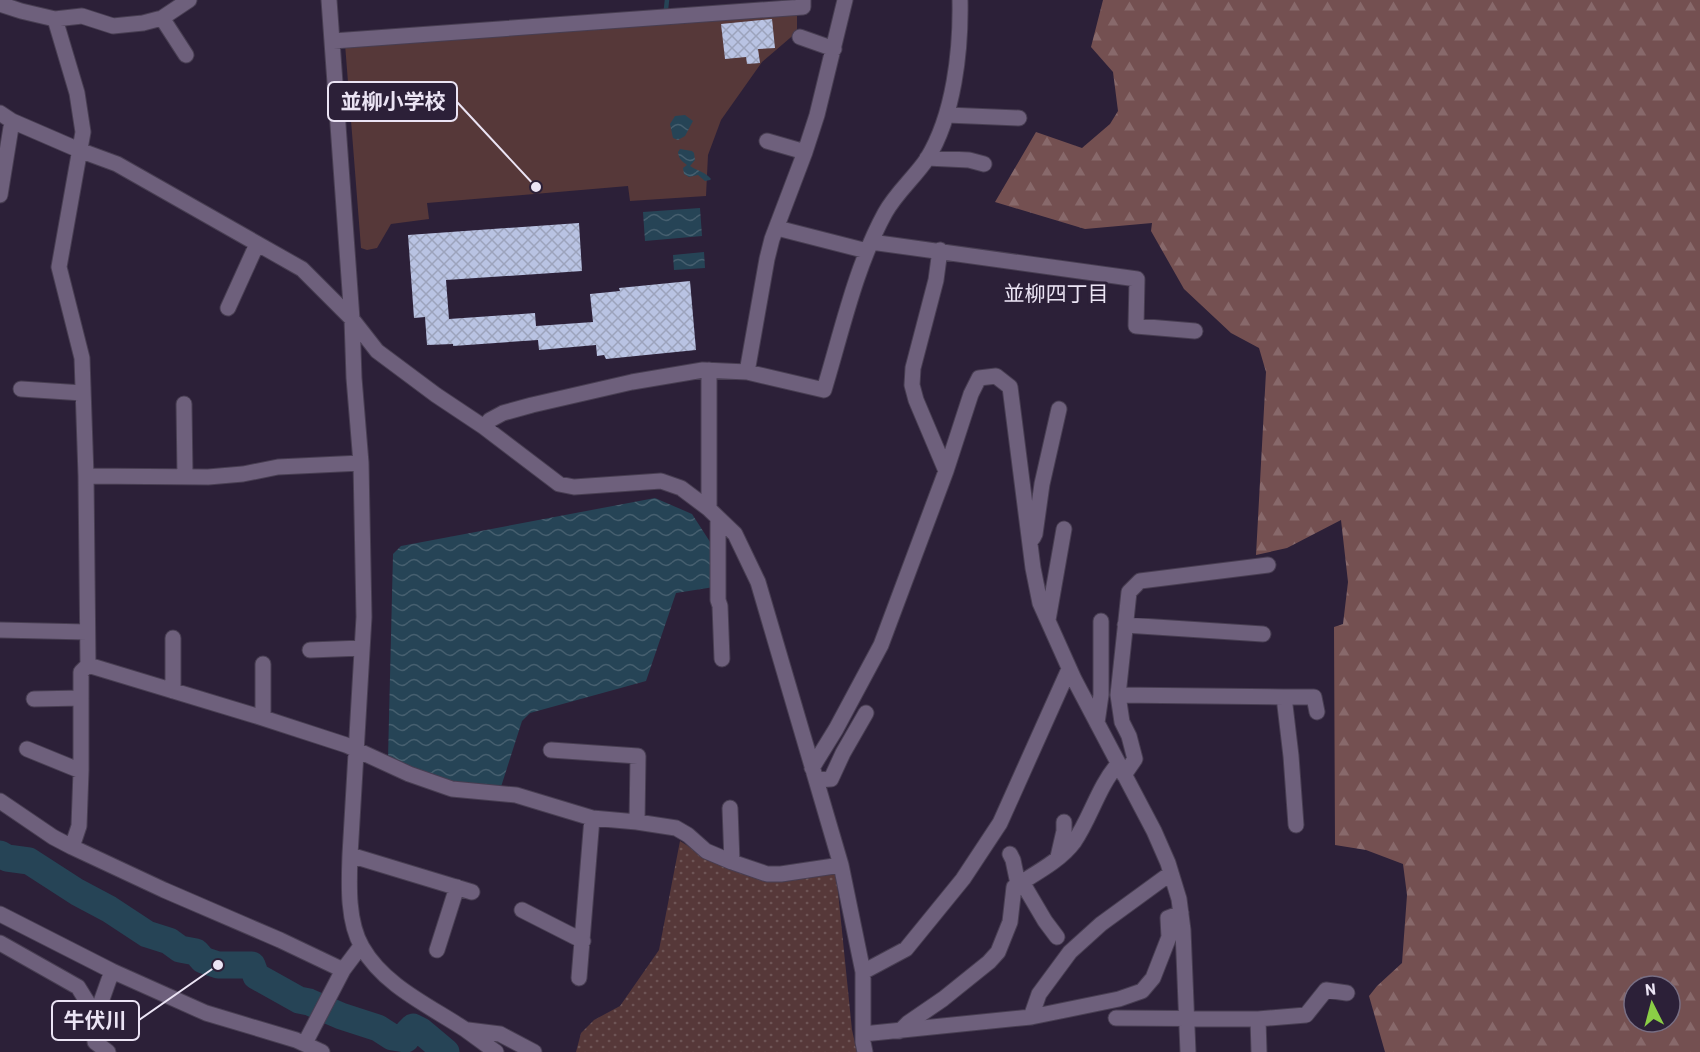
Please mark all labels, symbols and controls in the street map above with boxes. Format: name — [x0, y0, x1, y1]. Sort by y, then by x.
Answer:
callout: 並柳小学校 — [328, 82, 457, 121]
text: 並柳小学校 — [341, 88, 446, 113]
district label: 並柳四丁目 — [1004, 280, 1109, 305]
north arrow — [1622, 974, 1682, 1034]
text: N — [1644, 979, 1657, 999]
callout: 牛伏川 — [52, 1001, 139, 1040]
text: 牛伏川 — [64, 1007, 127, 1032]

